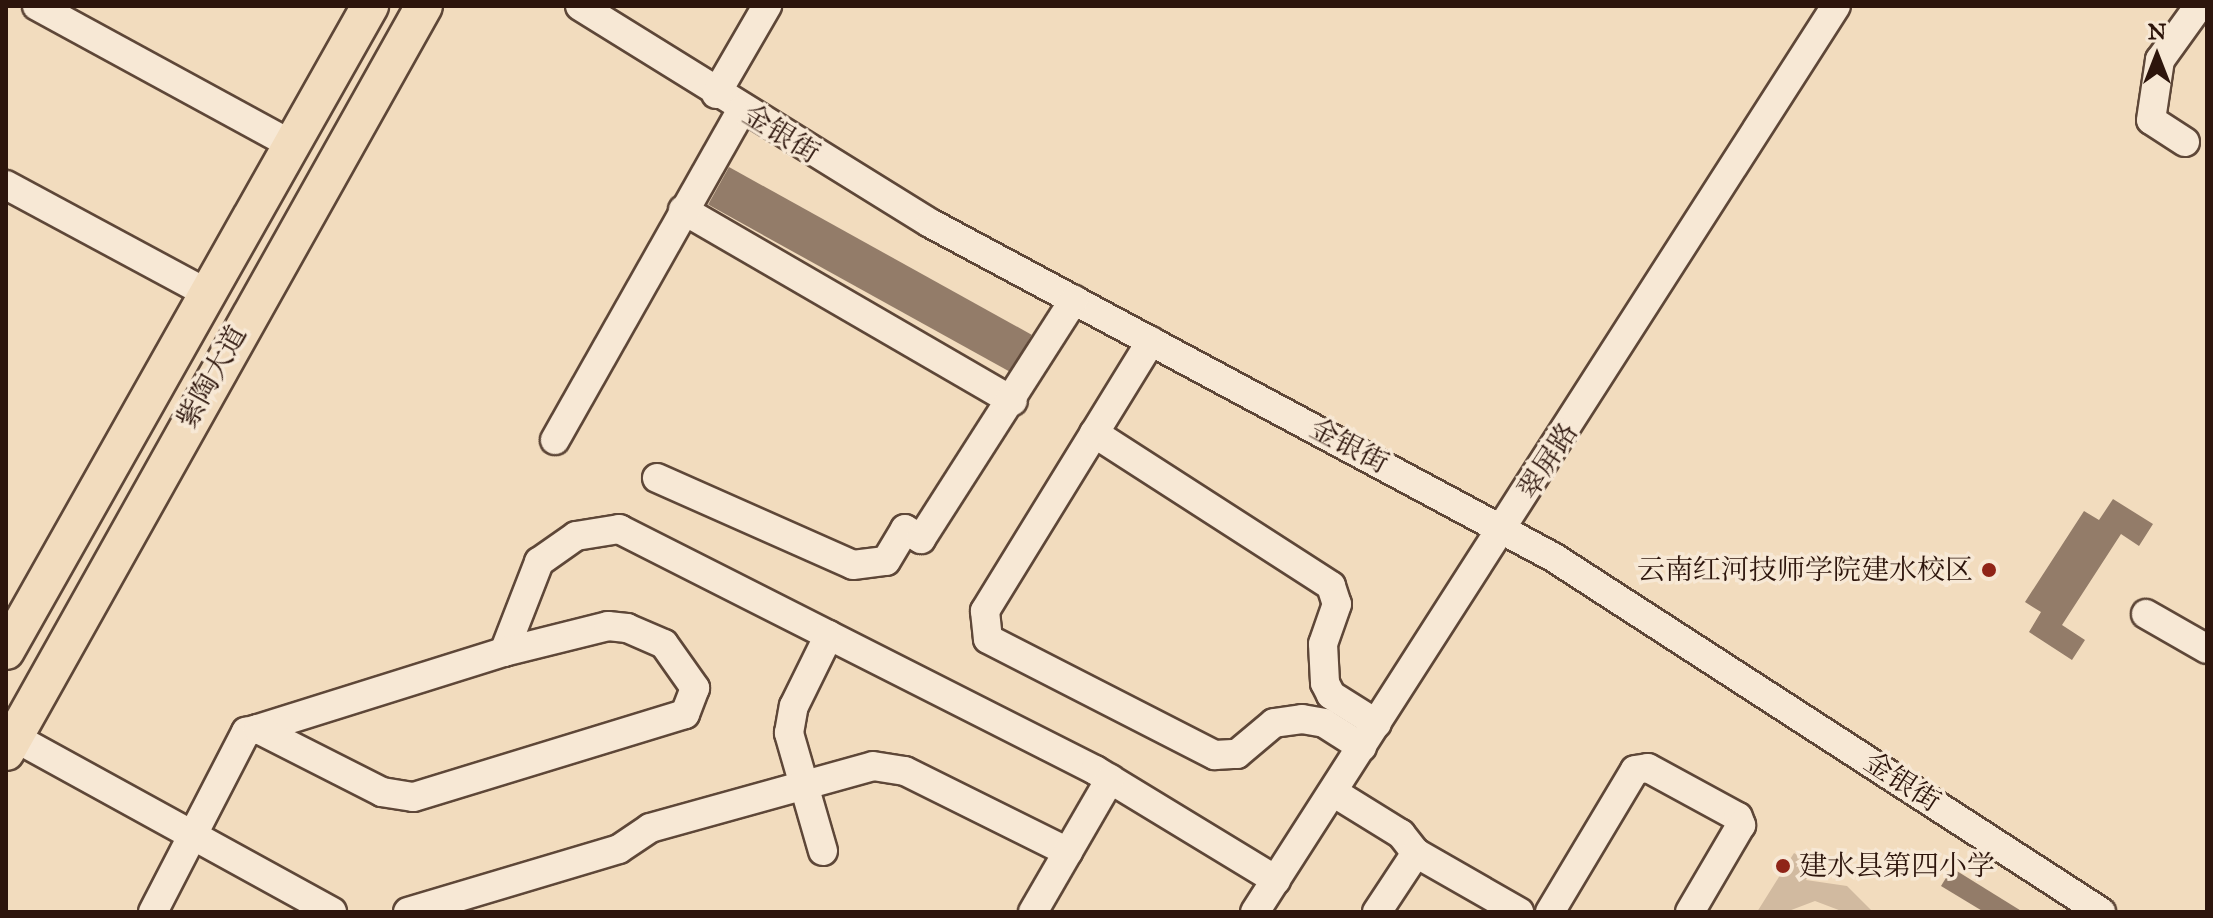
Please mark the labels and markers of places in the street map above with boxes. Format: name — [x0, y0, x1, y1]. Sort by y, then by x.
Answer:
place label: 云南红河技师学院建水校区 — [1637, 553, 1973, 587]
marker: 云南红河技师学院建水校区 — [1980, 561, 1998, 579]
place label: 建水县第四小学 — [1799, 849, 1995, 883]
marker: 建水县第四小学 — [1774, 857, 1792, 875]

